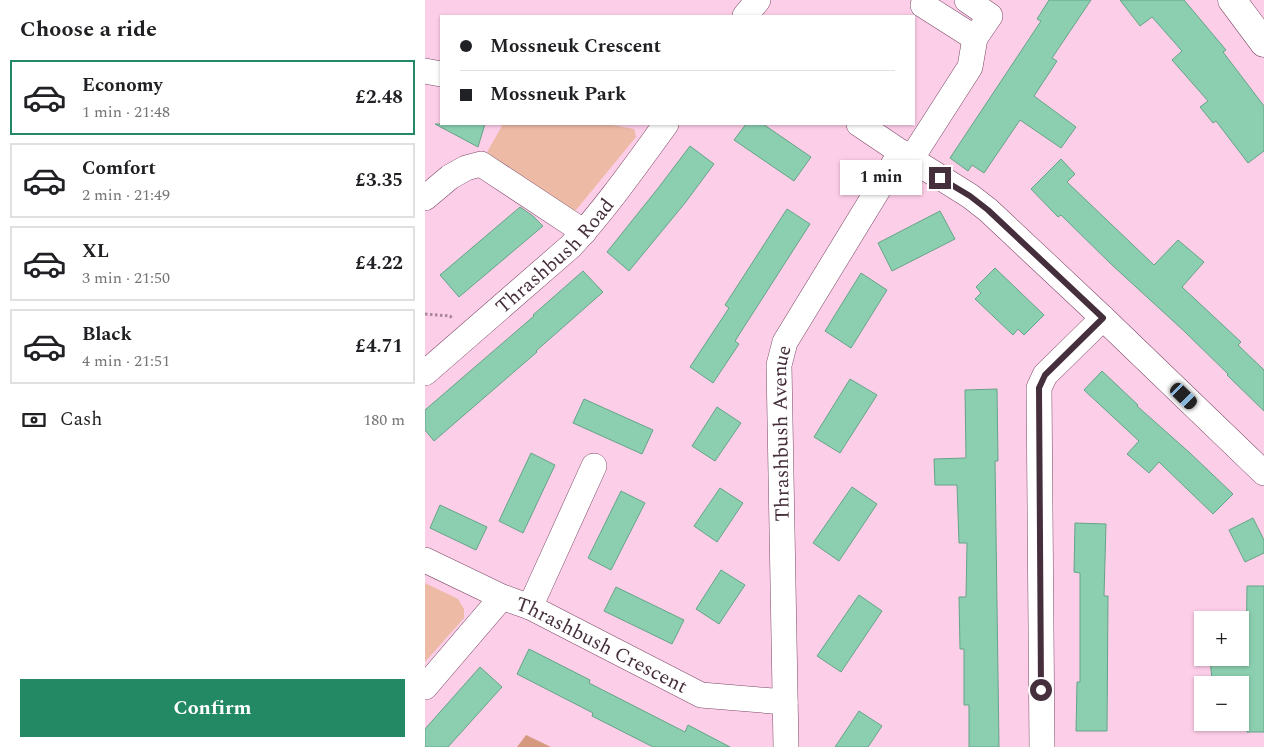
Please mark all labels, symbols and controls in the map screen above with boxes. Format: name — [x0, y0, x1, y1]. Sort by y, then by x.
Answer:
text: Choose a ride — [20, 13, 157, 46]
text: Mossneuk Crescent — [490, 32, 661, 61]
text: Economy — [82, 71, 163, 100]
icon: car — [22, 75, 67, 120]
text: Mossneuk Park — [490, 80, 626, 109]
text: £2.48 — [355, 83, 403, 112]
text: 1 min · 21:48 — [82, 100, 170, 124]
text: Comfort — [82, 154, 156, 183]
icon: car — [22, 158, 67, 203]
callout: 1 min — [840, 160, 923, 196]
text: 1 min — [860, 165, 902, 189]
text: £3.35 — [355, 166, 403, 195]
route end — [929, 167, 951, 189]
text: 2 min · 21:49 — [82, 183, 170, 207]
street label: Thrashbush Road — [489, 192, 622, 321]
text: XL — [82, 237, 109, 266]
icon: car — [22, 241, 67, 286]
text: £4.22 — [355, 249, 403, 278]
text: 3 min · 21:50 — [82, 266, 170, 290]
text: Black — [82, 320, 132, 349]
icon: car — [22, 324, 67, 369]
text: £4.71 — [355, 332, 403, 361]
street label: Thrashbush Avenue — [765, 342, 800, 522]
text: 4 min · 21:51 — [82, 349, 170, 373]
car — [1168, 380, 1200, 412]
text: Cash — [60, 405, 102, 434]
icon: cash — [20, 406, 48, 434]
text: 180 m — [363, 408, 405, 432]
street label: Thrashbush Crescent — [511, 589, 693, 702]
map controls — [1194, 611, 1249, 731]
button: + — [1194, 611, 1249, 666]
button: − — [1194, 676, 1249, 731]
button: Confirm — [20, 679, 405, 737]
route start — [1030, 679, 1052, 701]

